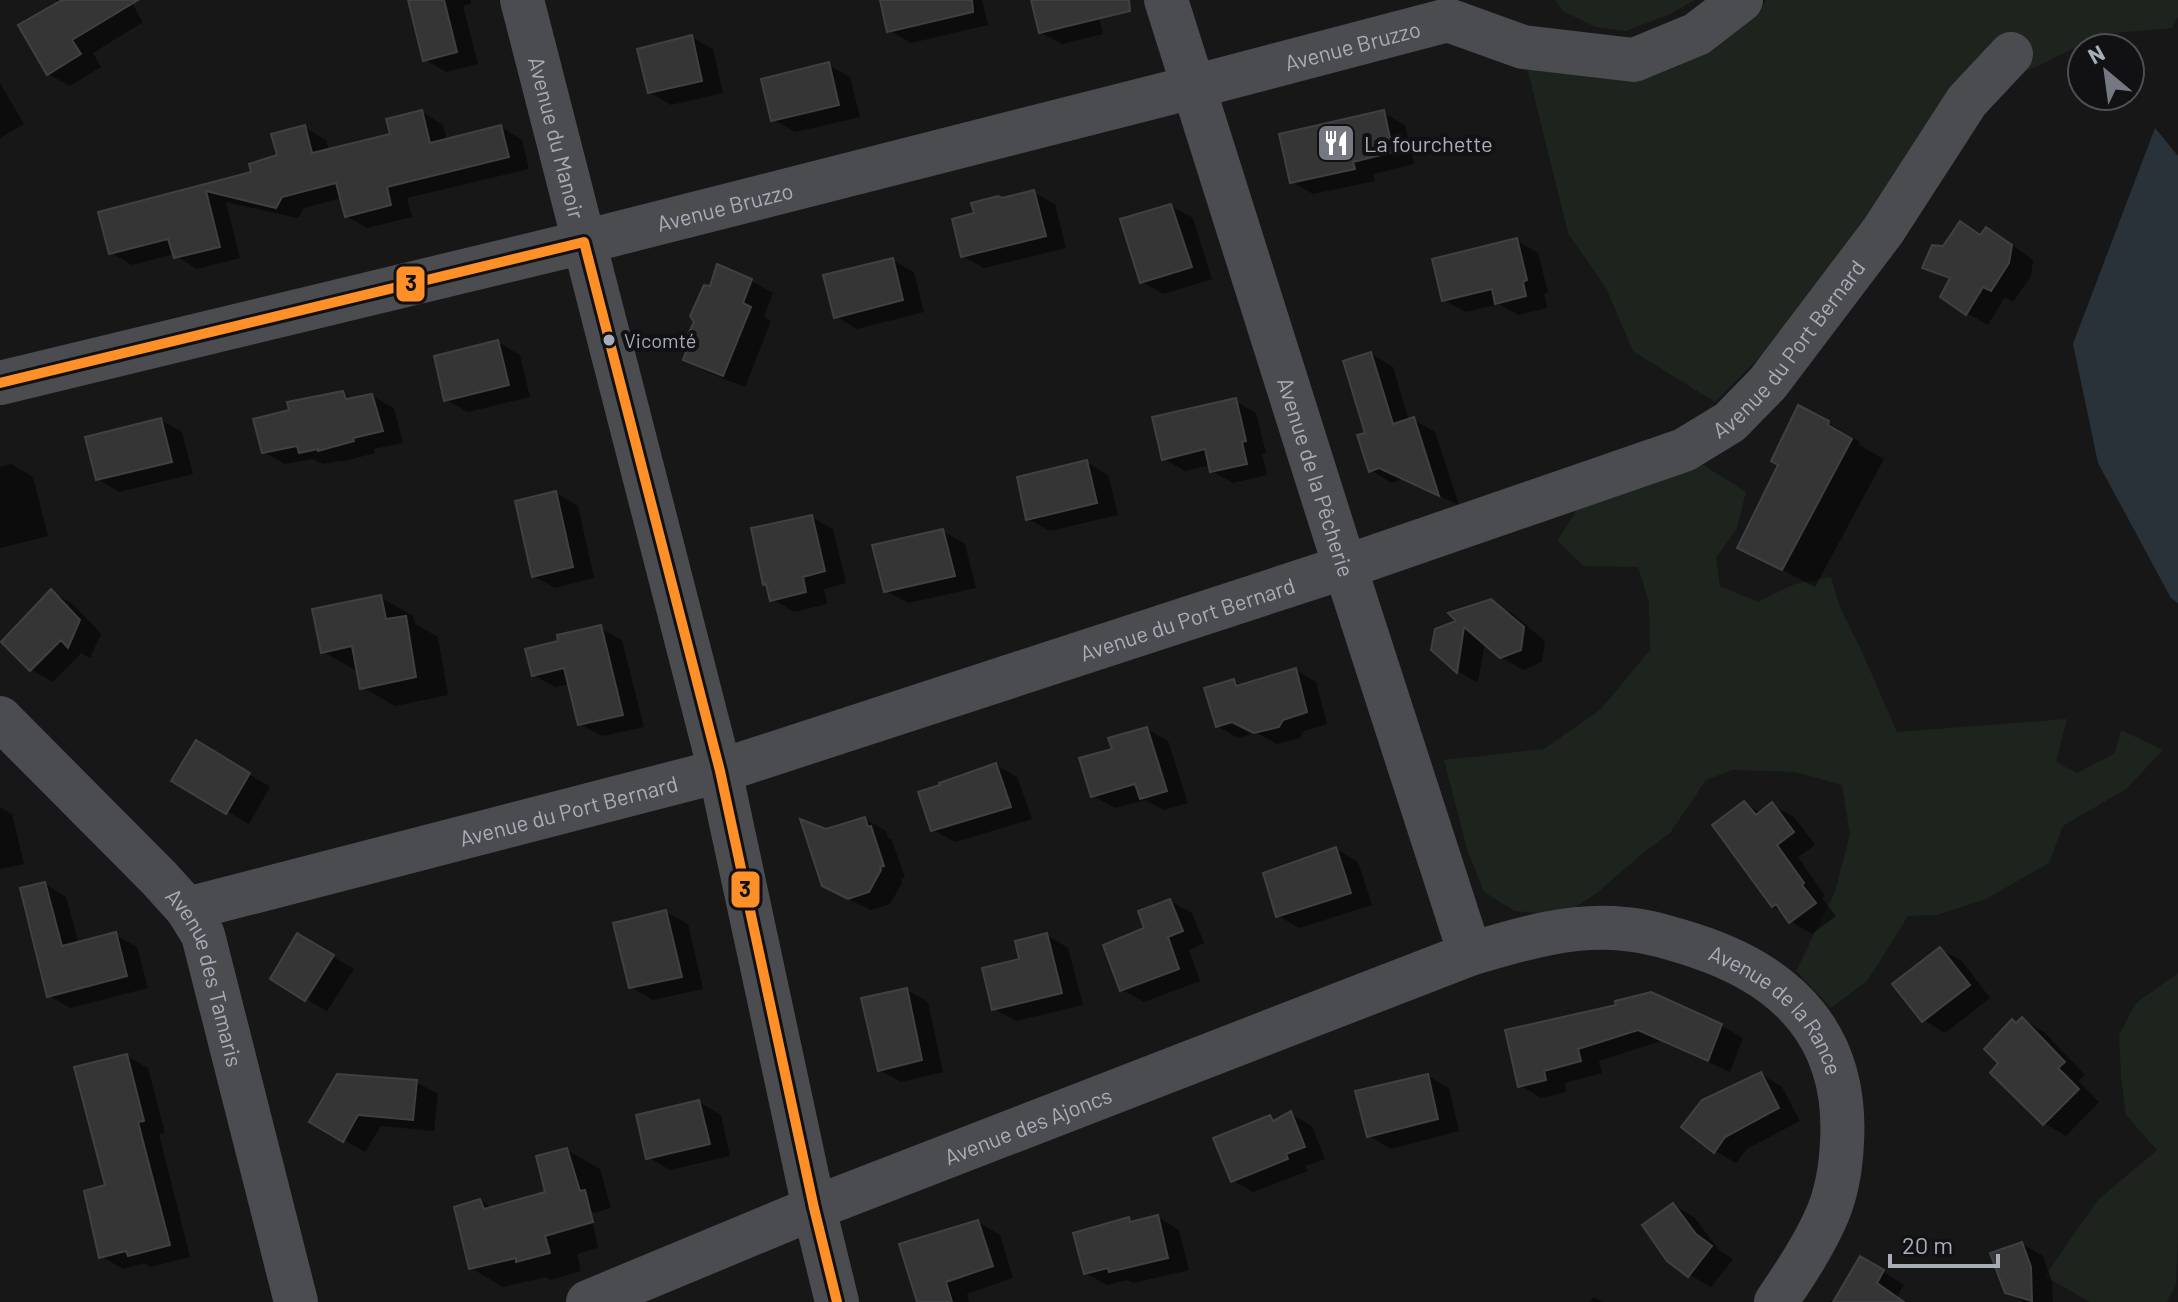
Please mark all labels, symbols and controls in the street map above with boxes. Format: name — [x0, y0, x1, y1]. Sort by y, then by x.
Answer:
street label: Avenue Bruzzo — [1282, 15, 1423, 75]
north arrow — [2066, 32, 2146, 112]
text: N — [2083, 39, 2109, 69]
street label: Avenue du Manoir — [524, 53, 591, 222]
restaurant icon: La fourchette — [1315, 122, 1357, 164]
place label: La fourchette — [1364, 130, 1493, 156]
street label: Avenue Bruzzo — [654, 176, 796, 236]
street label: Avenue du Port Bernard — [1707, 254, 1870, 443]
line badge: 3 — [395, 265, 426, 303]
text: 3 — [405, 269, 417, 295]
place label: Vicomté — [624, 328, 696, 352]
marker: Vicomté — [601, 332, 617, 348]
street label: Avenue de la Pêcherie — [1273, 374, 1360, 580]
street label: Avenue du Port Bernard — [1076, 571, 1298, 666]
street label: Avenue du Port Bernard — [456, 770, 680, 851]
line badge: 3 — [730, 870, 761, 909]
text: 3 — [739, 875, 751, 901]
street label: Avenue des Tamaris — [161, 882, 249, 1069]
street label: Avenue de la Rance — [1705, 939, 1848, 1078]
street label: Avenue des Ajoncs — [940, 1081, 1115, 1169]
scale bar — [1890, 1218, 1998, 1268]
text: 20 m — [1902, 1230, 1953, 1259]

